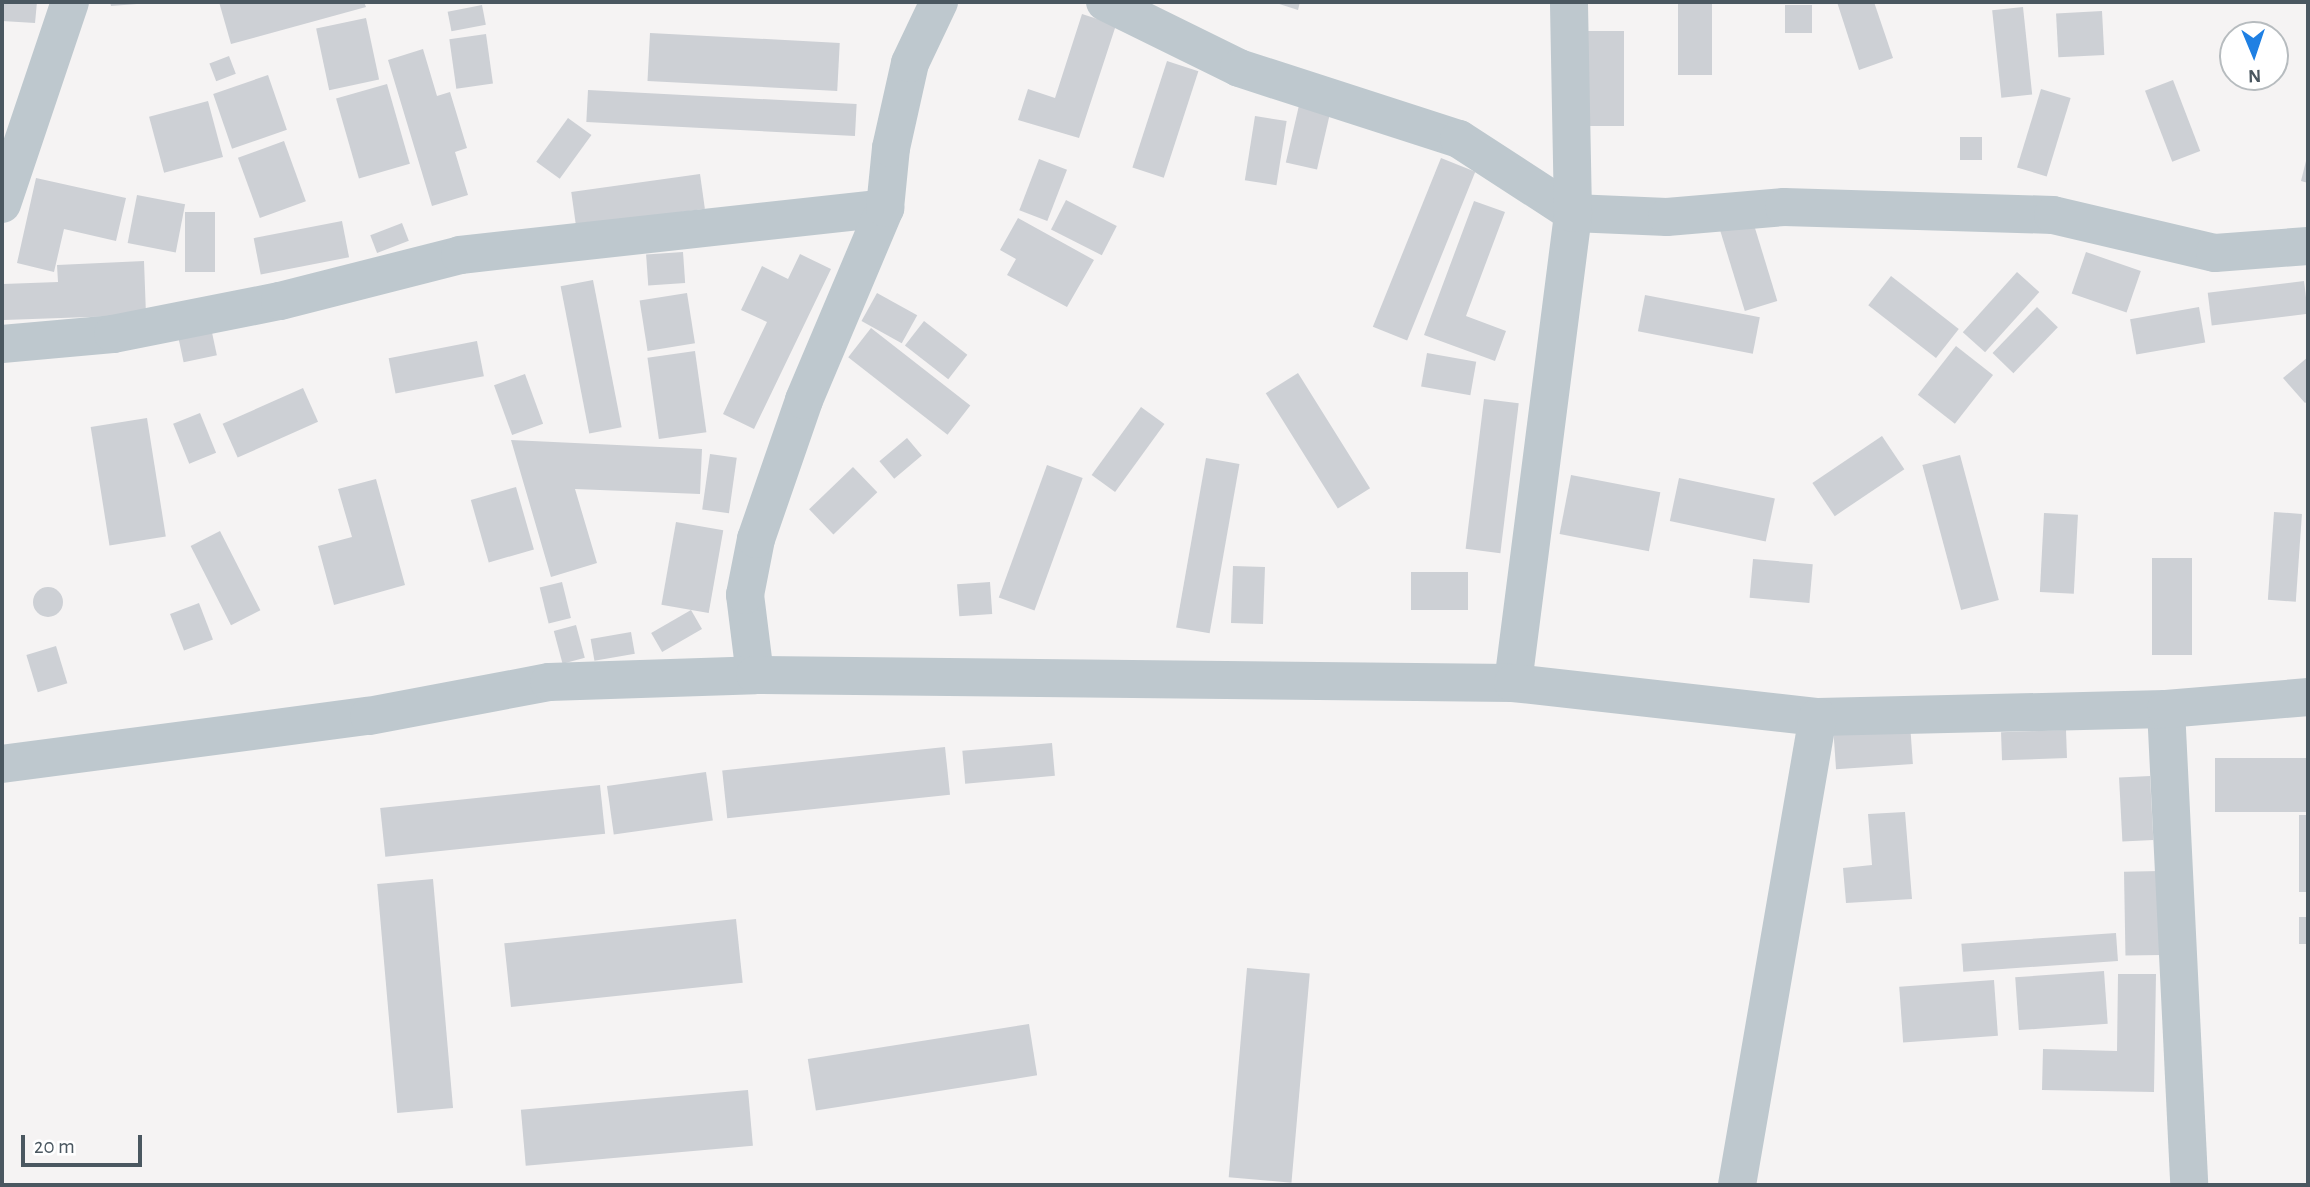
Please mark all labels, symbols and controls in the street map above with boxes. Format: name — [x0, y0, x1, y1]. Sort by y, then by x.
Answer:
north arrow — [2219, 21, 2289, 91]
text: N — [2248, 66, 2262, 85]
scale bar — [24, 1120, 145, 1164]
text: 20 m — [34, 1136, 75, 1157]

